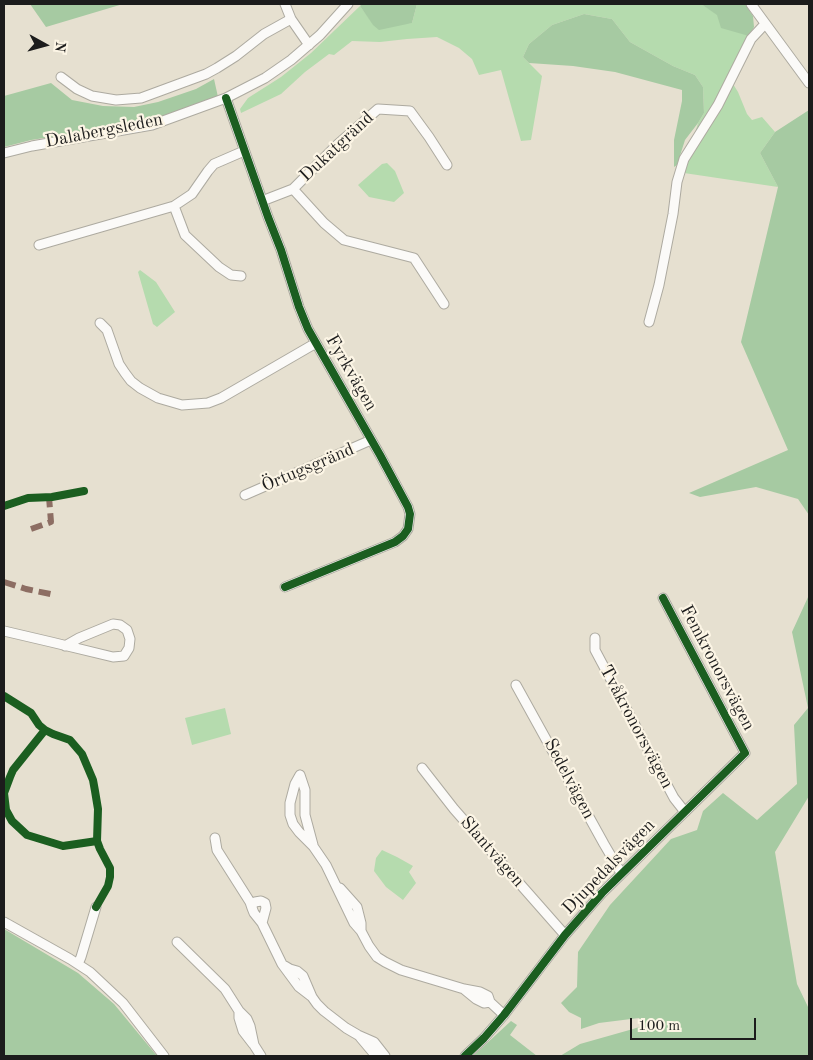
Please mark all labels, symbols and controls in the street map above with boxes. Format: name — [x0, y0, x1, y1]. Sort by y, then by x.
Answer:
north arrow — [20, 20, 70, 70]
text: N — [52, 41, 67, 53]
street label: Dukatgränd — [296, 107, 378, 187]
street label: Dalabergsleden — [43, 109, 165, 153]
street label: Fyrkvägen — [320, 331, 382, 415]
street label: Örtugsgränd — [258, 439, 358, 497]
street label: Femkronorsvägen — [675, 602, 759, 734]
street label: Tvåkronorsvägen — [594, 661, 678, 793]
street label: Sedelvägen — [539, 735, 599, 823]
street label: Slantvägen — [455, 812, 529, 892]
street label: Djupedalsvägen — [558, 815, 660, 919]
scale bar — [633, 1008, 759, 1040]
text: 100 m — [638, 1019, 680, 1034]

